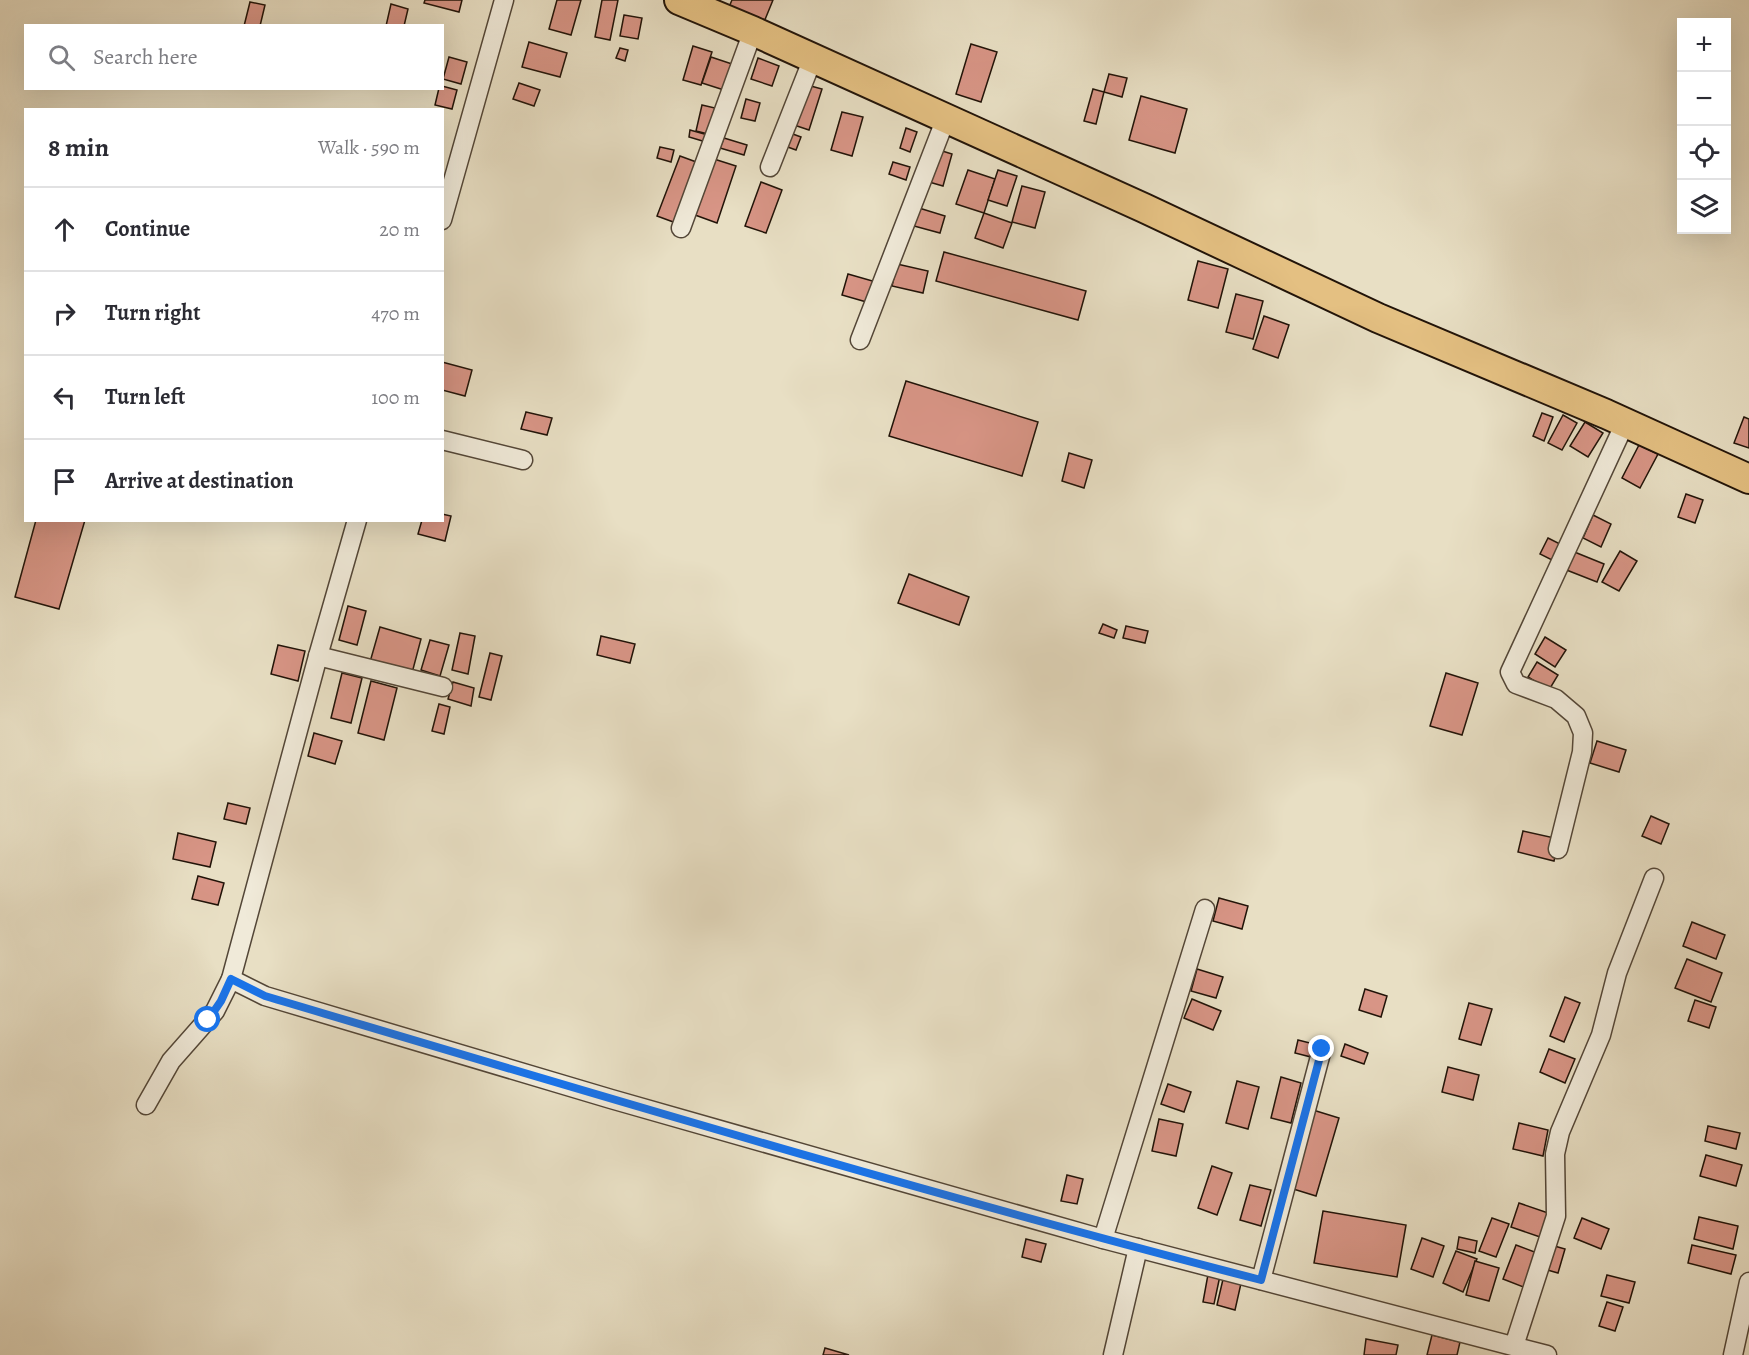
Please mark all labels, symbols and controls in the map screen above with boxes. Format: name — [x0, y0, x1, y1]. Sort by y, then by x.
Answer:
map controls — [1677, 18, 1731, 234]
button: + — [1677, 18, 1731, 72]
search box — [24, 24, 444, 90]
icon: search — [45, 41, 78, 74]
text: Search here — [93, 42, 198, 72]
button: − — [1677, 72, 1731, 126]
button: locate — [1677, 126, 1731, 180]
text: 8 min — [48, 130, 109, 165]
text: Walk · 590 m — [318, 134, 420, 161]
button: layers — [1677, 180, 1731, 234]
icon: ahead — [48, 213, 81, 246]
text: Continue — [105, 214, 190, 244]
text: 20 m — [379, 216, 420, 243]
icon: right — [48, 297, 81, 330]
text: Turn right — [105, 298, 201, 328]
text: 470 m — [371, 300, 420, 327]
icon: left — [48, 381, 81, 414]
text: Turn left — [105, 382, 185, 412]
text: 100 m — [371, 384, 420, 411]
icon: arrive — [48, 465, 81, 498]
text: Arrive at destination — [105, 466, 294, 496]
route start — [194, 1006, 220, 1032]
route end — [1308, 1035, 1334, 1061]

